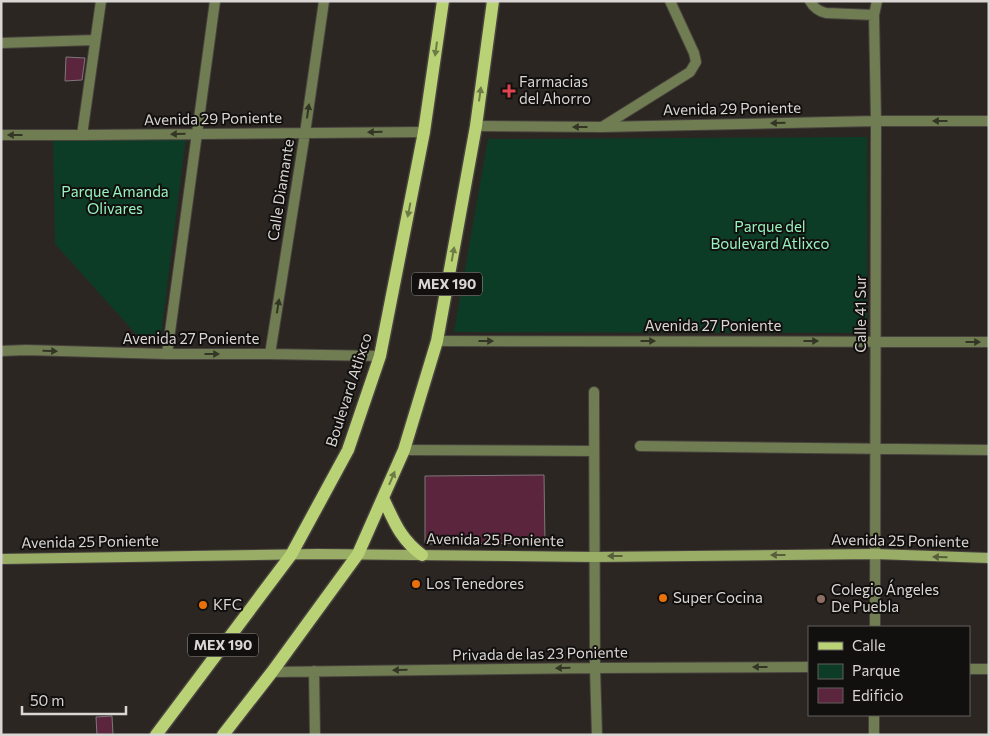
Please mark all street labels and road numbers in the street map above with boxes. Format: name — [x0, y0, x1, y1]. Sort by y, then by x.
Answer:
street label: Avenida 29 Poniente — [663, 98, 801, 118]
street label: Avenida 29 Poniente — [144, 108, 282, 128]
street label: Calle Diamante — [263, 138, 297, 242]
road number: MEX 190 — [412, 272, 482, 296]
street label: Calle 41 Sur — [851, 275, 869, 353]
street label: Avenida 27 Poniente — [644, 316, 782, 334]
street label: Avenida 27 Poniente — [122, 329, 260, 347]
street label: Boulevard Atlixco — [321, 330, 375, 449]
street label: Avenida 25 Poniente — [426, 529, 564, 549]
street label: Avenida 25 Poniente — [831, 530, 969, 550]
street label: Avenida 25 Poniente — [21, 531, 159, 551]
road number: MEX 190 — [188, 634, 258, 656]
street label: Privada de las 23 Poniente — [452, 642, 628, 664]

